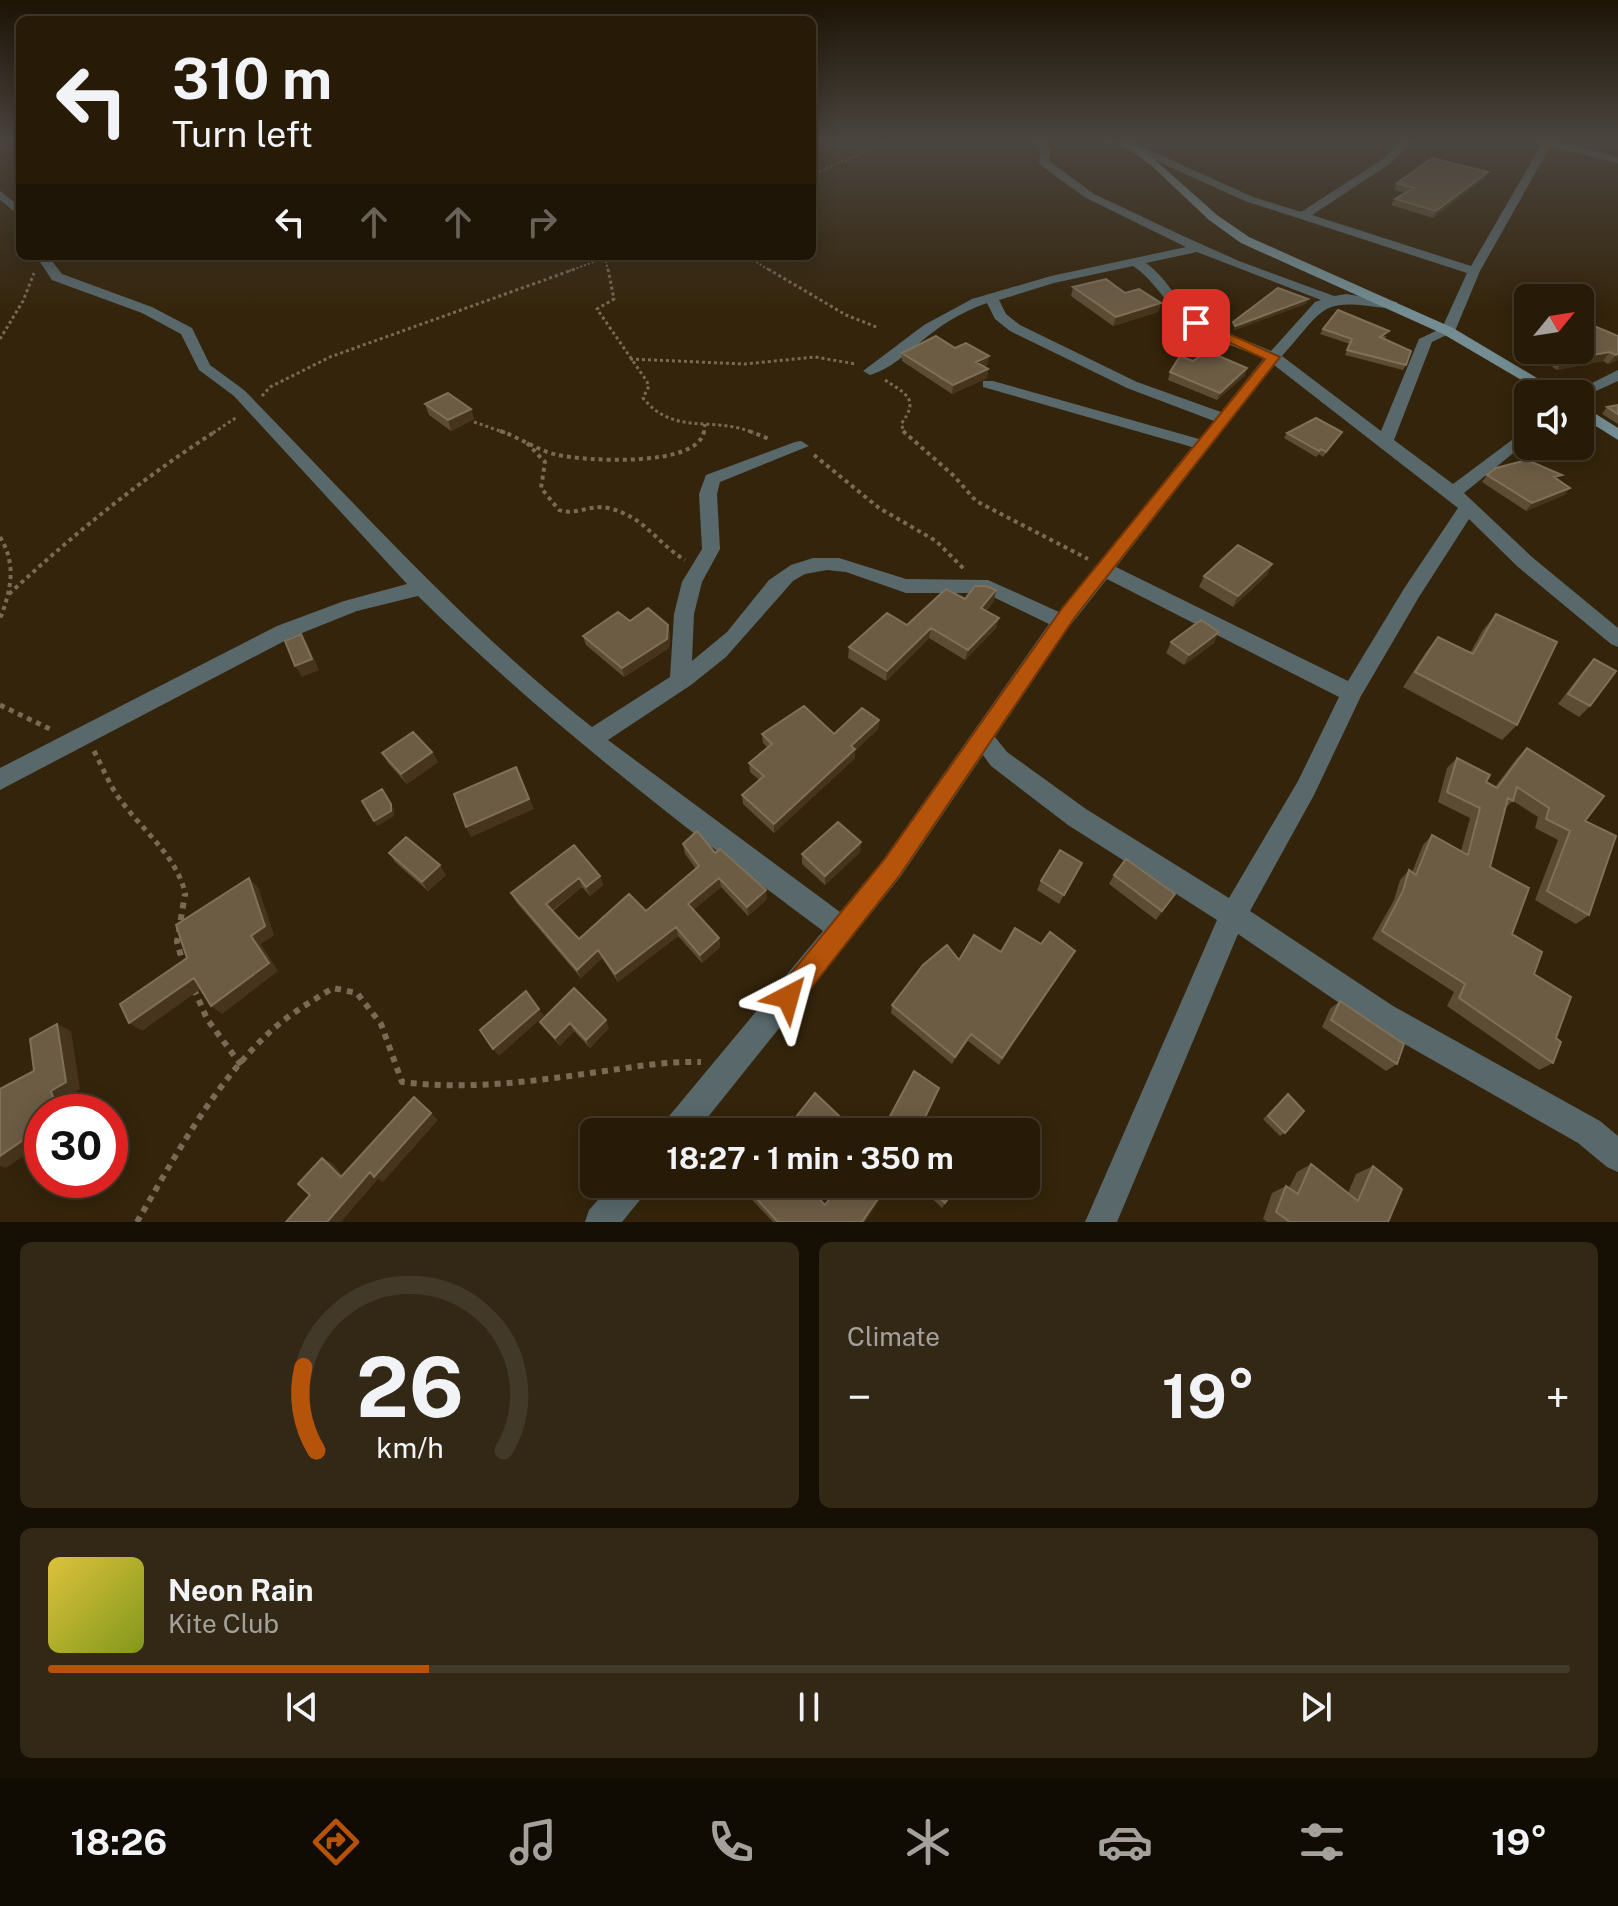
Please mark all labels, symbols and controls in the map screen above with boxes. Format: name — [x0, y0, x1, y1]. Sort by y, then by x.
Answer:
text: 310 m — [172, 46, 332, 112]
icon: left — [40, 48, 144, 152]
text: Turn left — [172, 113, 313, 155]
icon: left — [268, 200, 312, 244]
icon: ahead — [352, 200, 396, 244]
icon: ahead — [436, 200, 480, 244]
icon: right — [520, 200, 564, 244]
north arrow — [1514, 284, 1594, 364]
map controls — [1514, 284, 1594, 460]
pin — [1162, 289, 1230, 357]
icon: arrive — [1174, 301, 1218, 345]
button: sound — [1514, 380, 1594, 460]
position arrow — [746, 955, 830, 1039]
speed limit sign: 30 — [24, 1094, 128, 1198]
text: 18:27 · 1 min · 350 m — [666, 1140, 954, 1176]
text: Climate — [847, 1321, 940, 1352]
text: 26 — [356, 1338, 463, 1436]
text: 19° — [1162, 1361, 1255, 1432]
text: − — [847, 1371, 871, 1423]
text: + — [1546, 1371, 1570, 1423]
text: km/h — [376, 1431, 443, 1464]
text: Neon Rain — [168, 1572, 314, 1608]
text: Kite Club — [168, 1608, 279, 1639]
icon: previous — [280, 1685, 324, 1729]
icon: pause — [787, 1685, 831, 1729]
icon: next — [1294, 1685, 1338, 1729]
icon: directions — [308, 1814, 364, 1870]
icon: music — [505, 1814, 561, 1870]
icon: phone — [703, 1814, 759, 1870]
icon: climate — [900, 1814, 956, 1870]
icon: car — [1097, 1814, 1153, 1870]
icon: filters — [1294, 1814, 1350, 1870]
text: 18:26 — [71, 1821, 167, 1863]
text: 19° — [1491, 1821, 1547, 1863]

